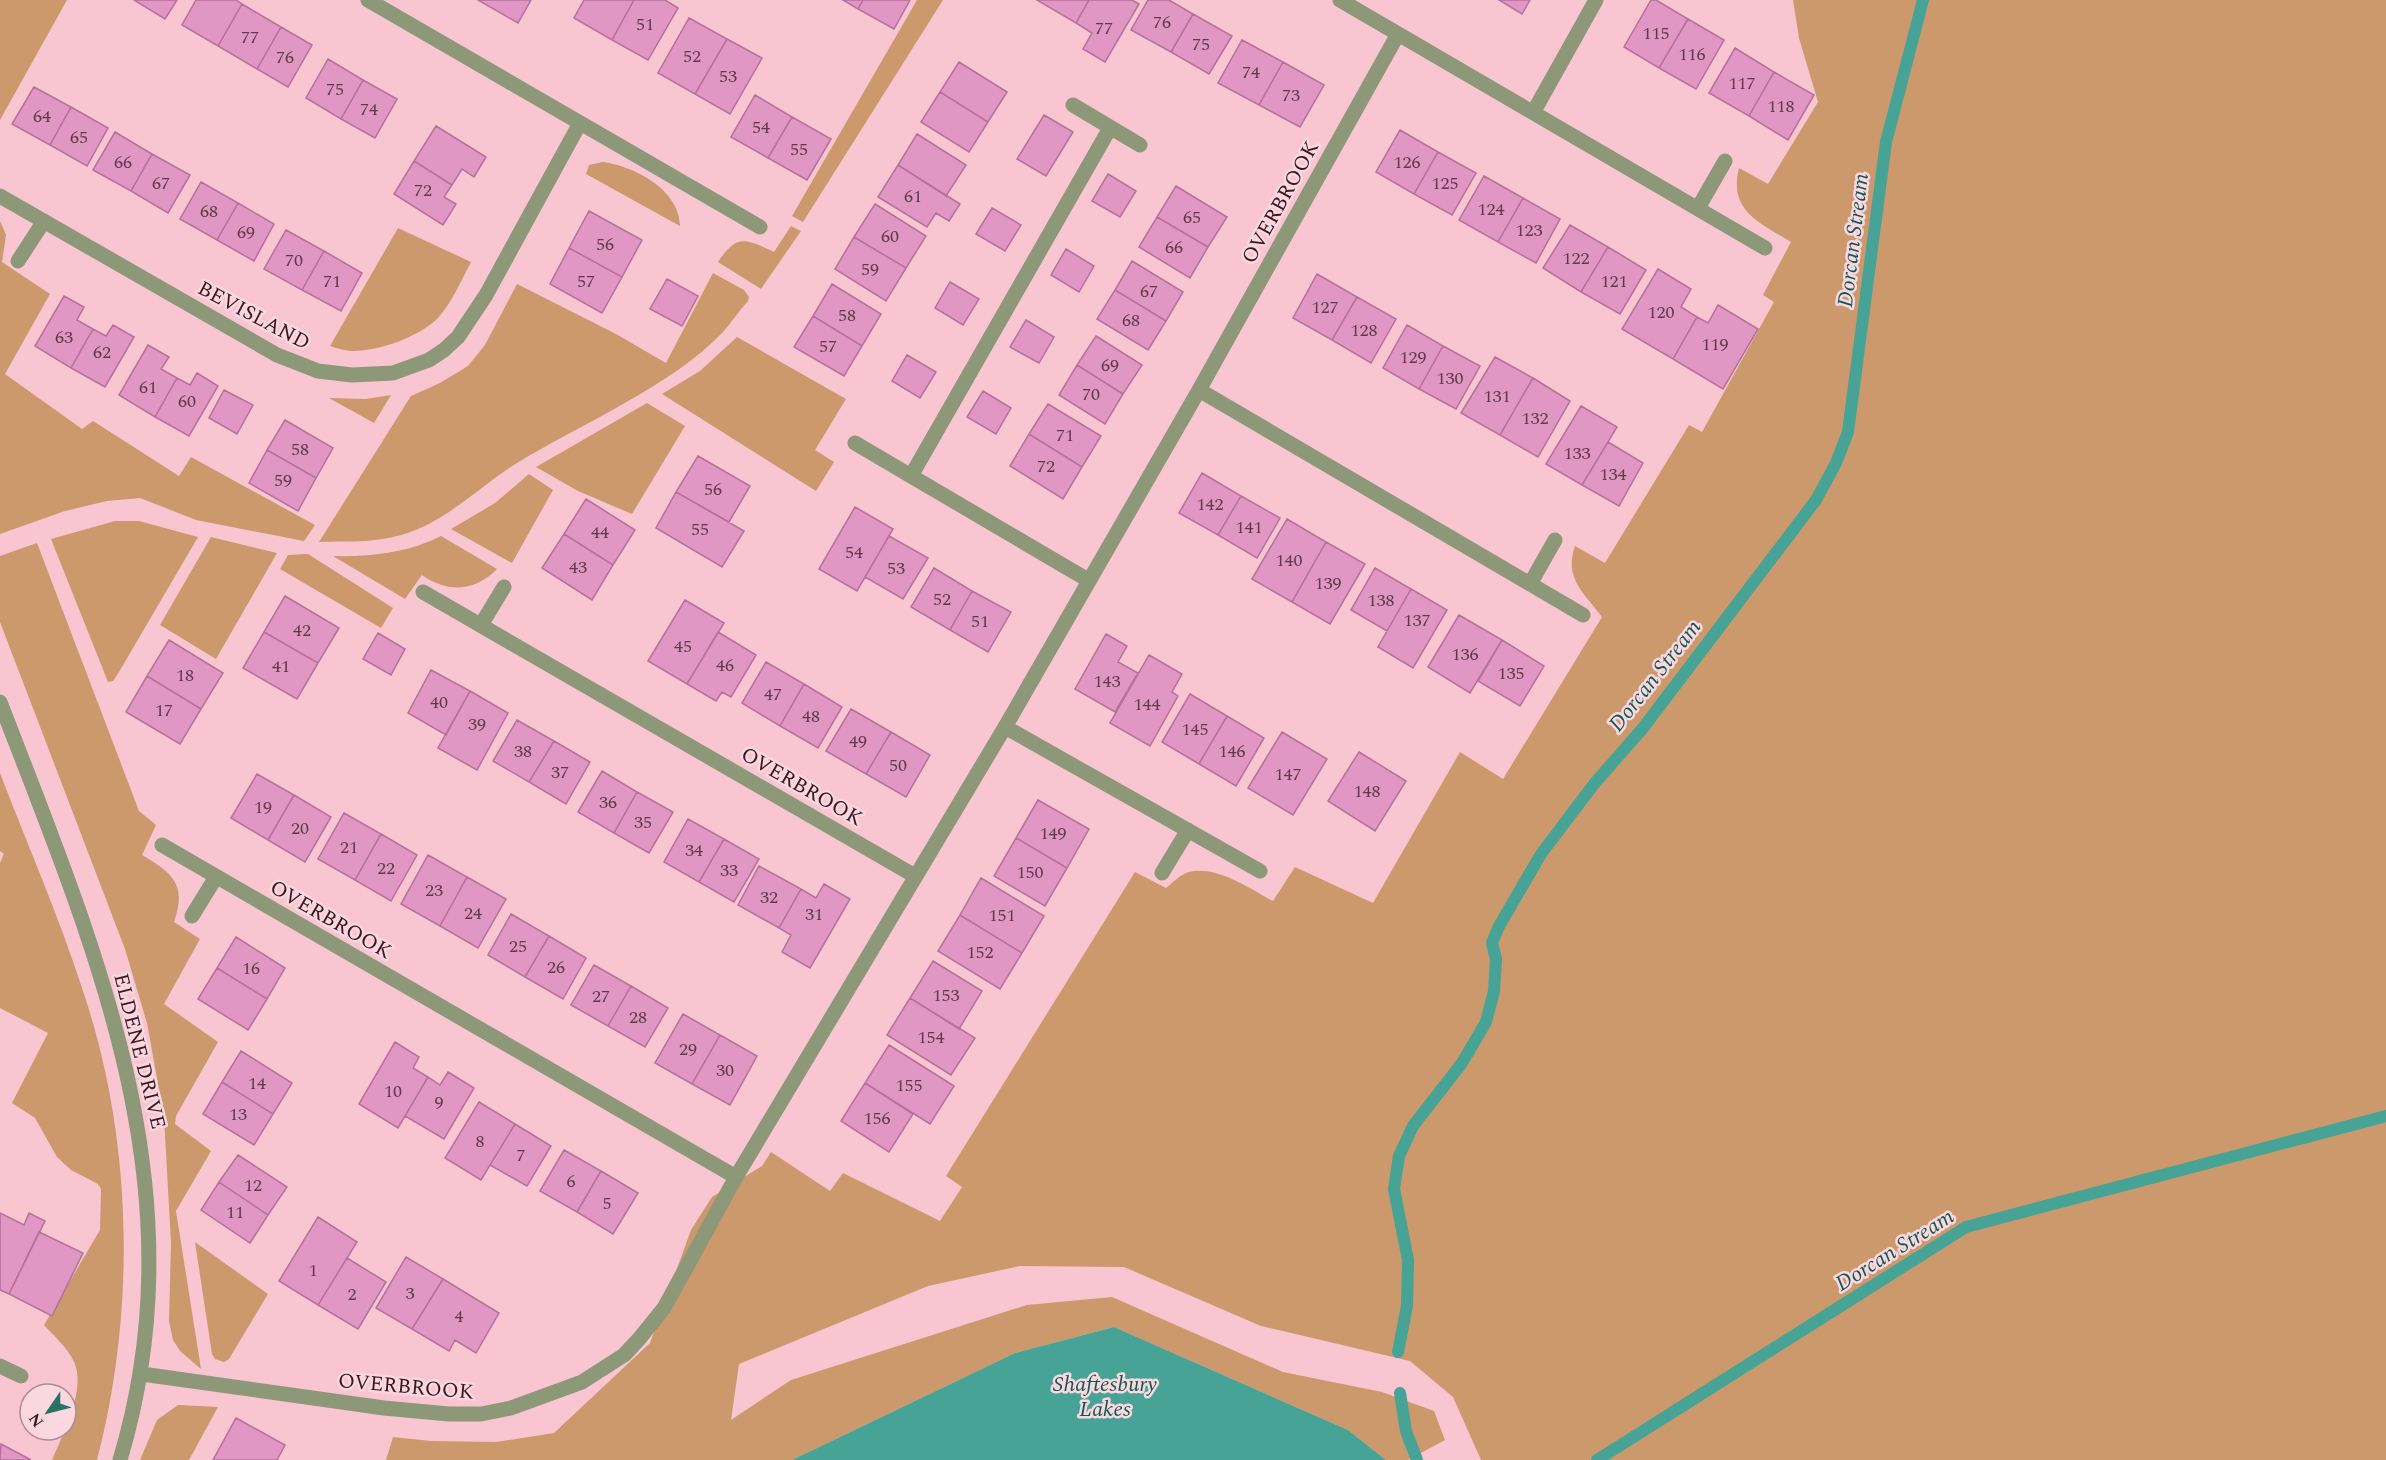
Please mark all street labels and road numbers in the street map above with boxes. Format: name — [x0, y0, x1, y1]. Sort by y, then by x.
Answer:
street label: OVERBROOK — [1234, 135, 1328, 270]
street label: BEVISLAND — [191, 273, 316, 359]
street label: OVERBROOK — [734, 739, 869, 835]
street label: OVERBROOK — [263, 872, 398, 968]
street label: ELDENE DRIVE — [104, 970, 174, 1133]
street label: OVERBROOK — [337, 1365, 475, 1409]

